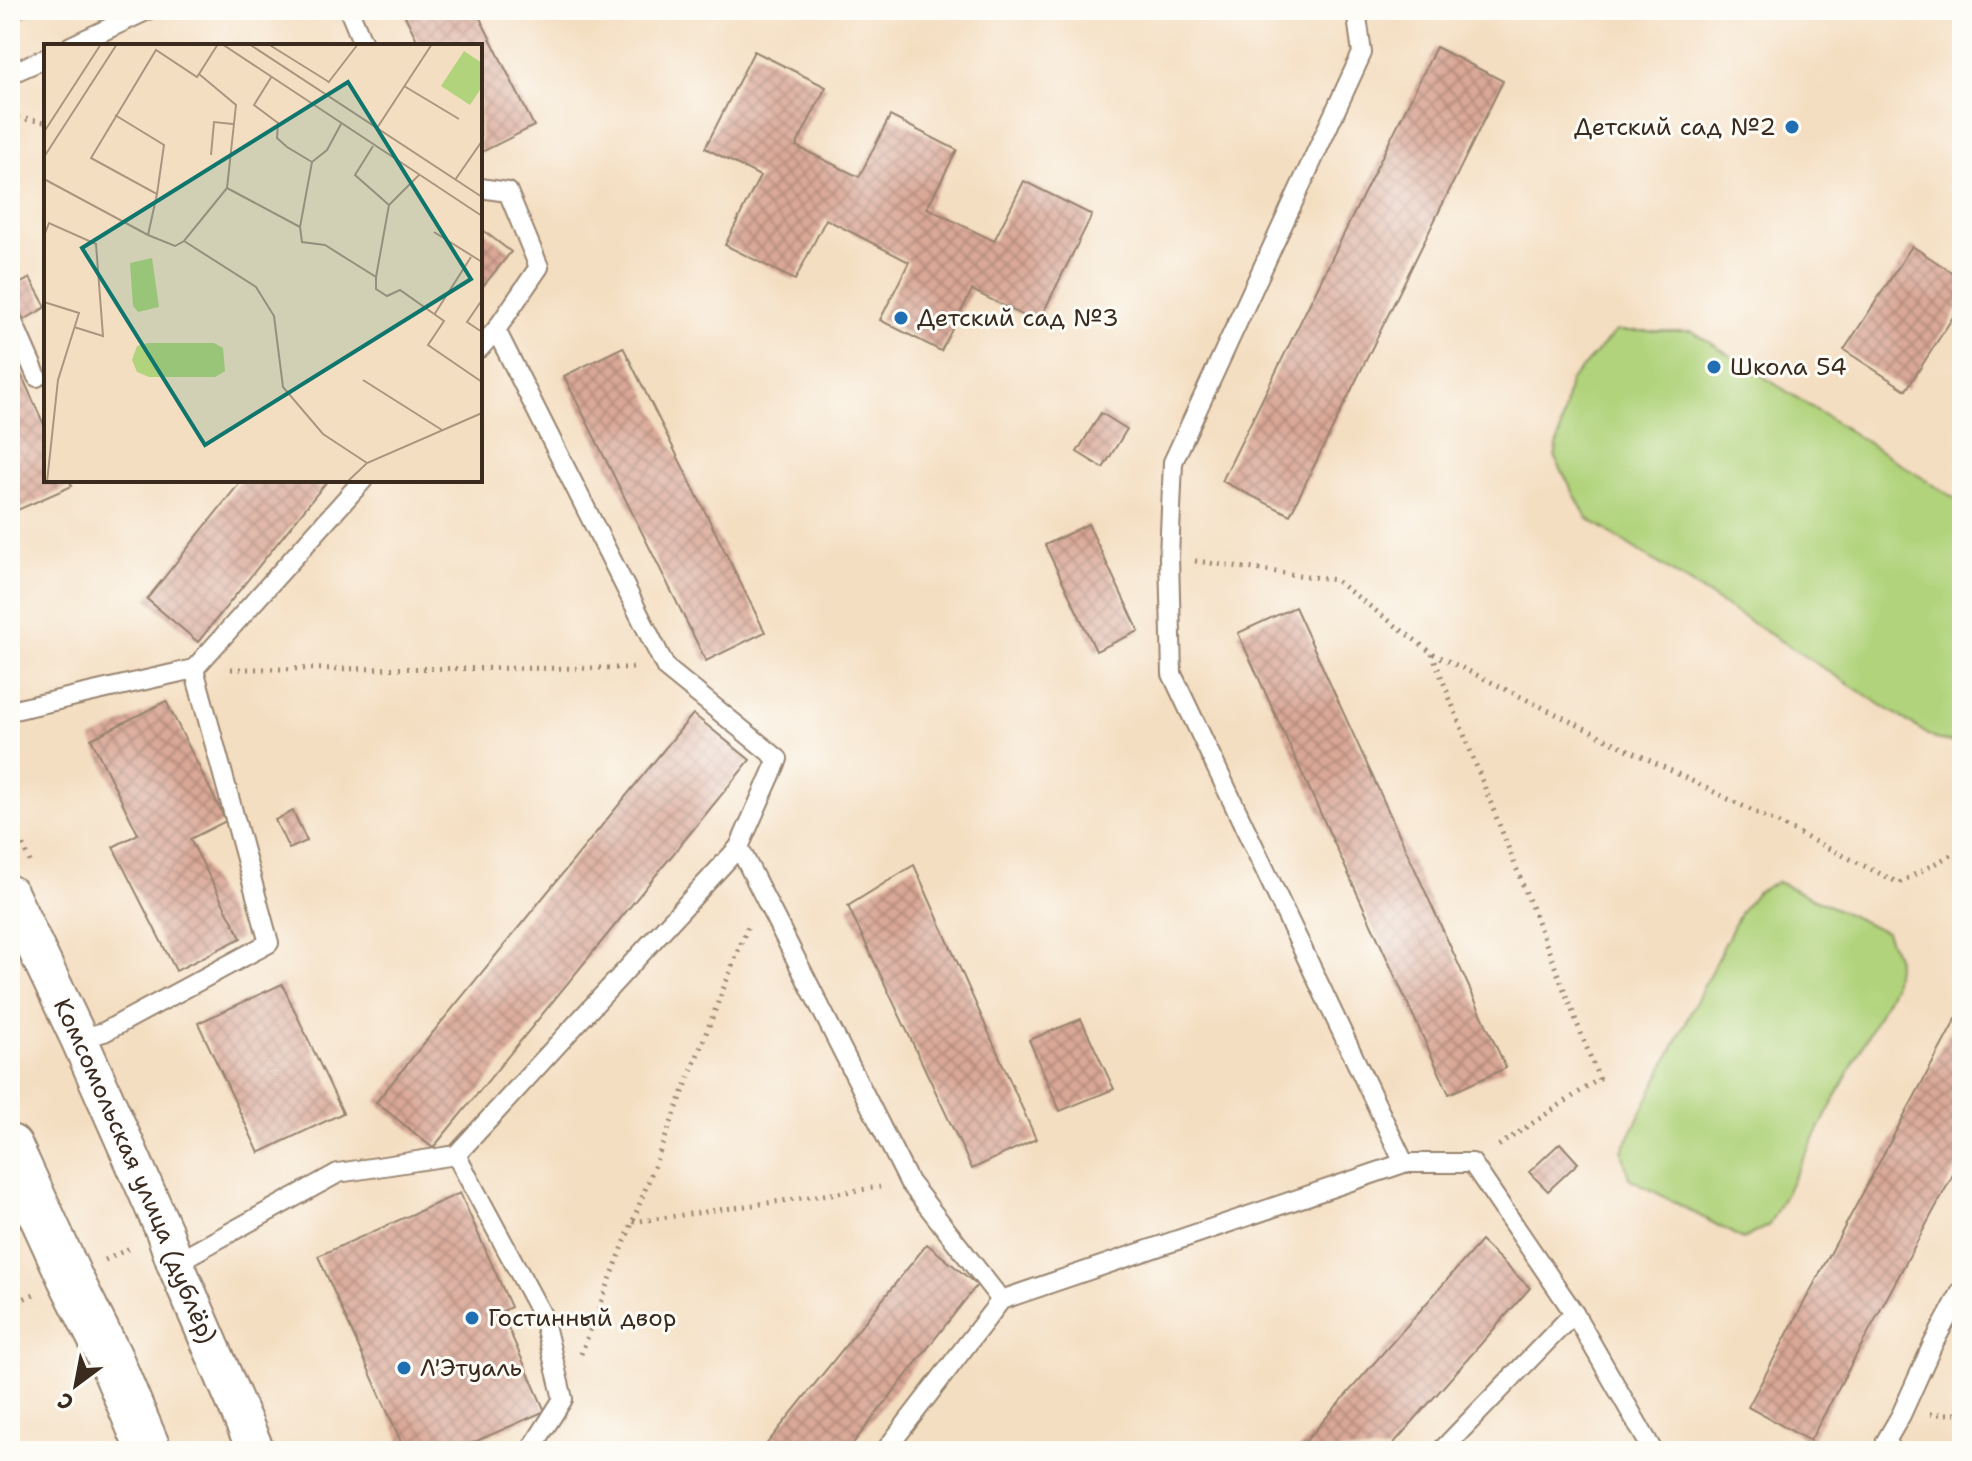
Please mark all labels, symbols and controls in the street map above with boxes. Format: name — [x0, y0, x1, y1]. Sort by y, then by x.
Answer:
inset map — [44, 44, 482, 482]
place label: Детский сад №2 — [1574, 111, 1776, 143]
marker: Детский сад №2 — [1783, 118, 1801, 136]
place label: Детский сад №3 — [917, 302, 1119, 334]
marker: Детский сад №3 — [892, 309, 910, 327]
place label: Школа 54 — [1730, 351, 1847, 383]
marker: Школа 54 — [1705, 358, 1723, 376]
street label: Комсомольская улица (дублёр) — [46, 993, 224, 1348]
place label: Гостинный двор — [488, 1302, 676, 1334]
marker: Гостинный двор — [463, 1309, 481, 1327]
north arrow — [36, 1345, 116, 1425]
place label: Л'Этуаль — [420, 1352, 522, 1384]
marker: Л'Этуаль — [395, 1359, 413, 1377]
text: С — [52, 1386, 79, 1417]

